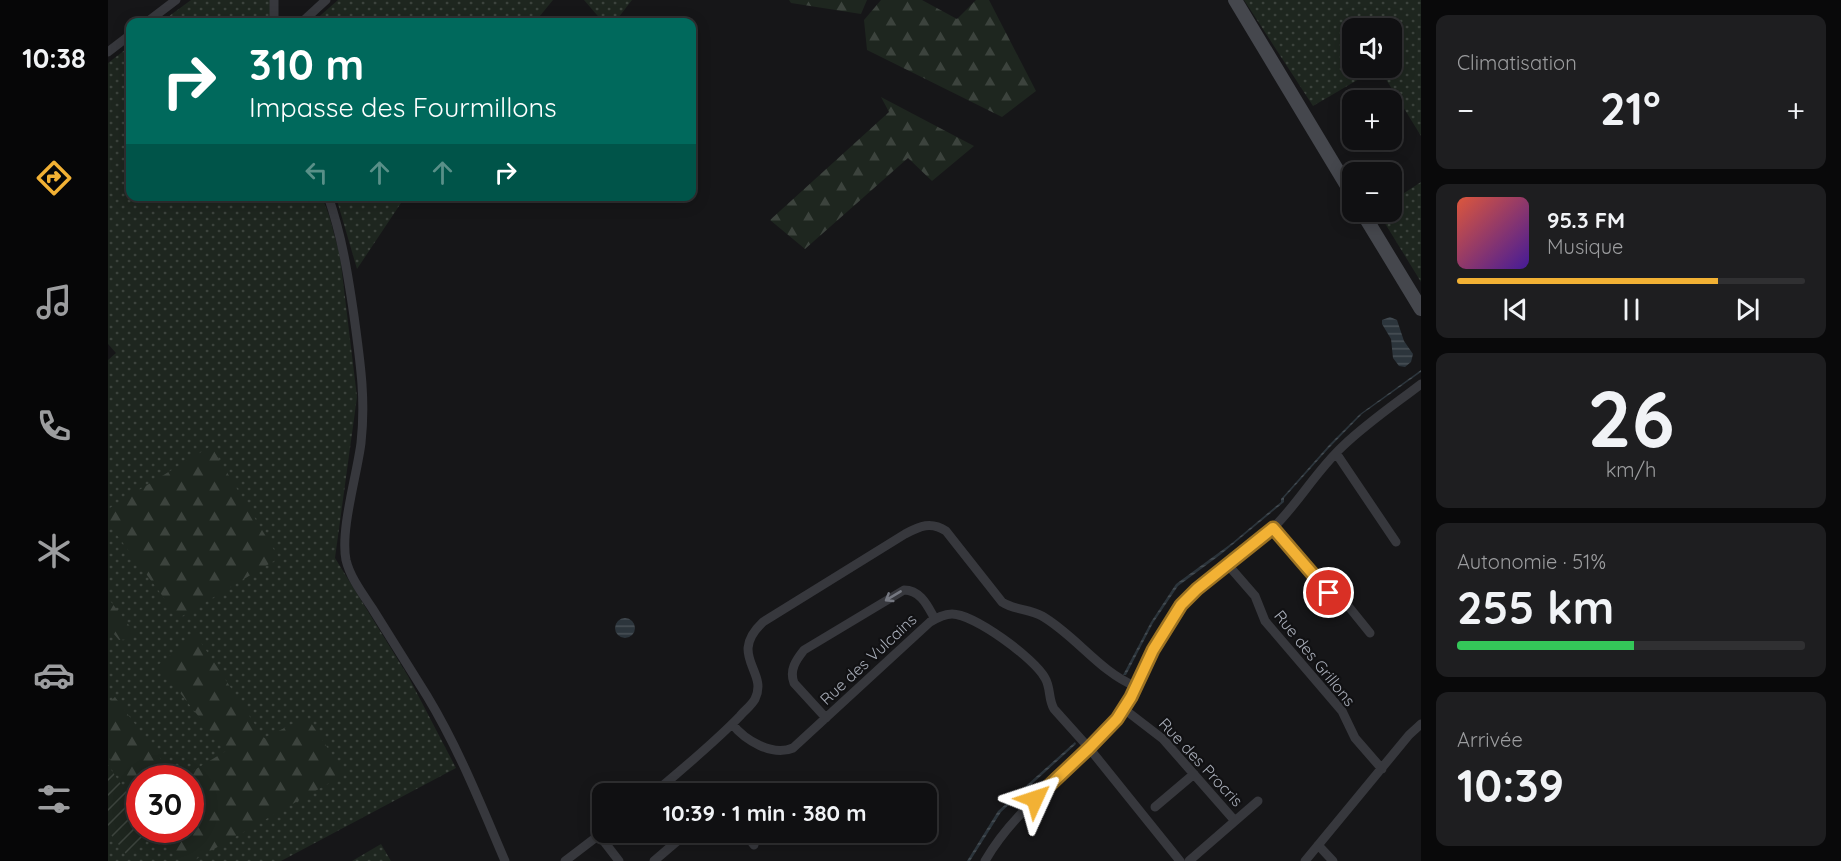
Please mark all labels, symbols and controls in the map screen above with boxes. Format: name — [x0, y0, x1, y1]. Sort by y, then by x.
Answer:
map controls — [1342, 18, 1402, 222]
button: sound — [1342, 18, 1402, 78]
text: 310 m — [249, 38, 364, 91]
text: 10:38 — [22, 41, 86, 75]
icon: right — [150, 42, 228, 120]
text: Climatisation — [1457, 50, 1577, 75]
text: 21° — [1600, 80, 1661, 136]
text: − — [1457, 89, 1474, 130]
text: + — [1786, 89, 1805, 130]
text: Impasse des Fourmillons — [249, 90, 557, 124]
button: + — [1342, 90, 1402, 150]
icon: left — [300, 156, 333, 189]
icon: ahead — [363, 156, 396, 189]
icon: ahead — [426, 156, 459, 189]
icon: right — [489, 156, 522, 189]
icon: directions — [33, 157, 75, 199]
button: − — [1342, 162, 1402, 222]
text: 95.3 FM — [1547, 206, 1625, 234]
text: Musique — [1547, 234, 1623, 259]
icon: music — [33, 281, 75, 323]
icon: previous — [1499, 293, 1532, 326]
icon: pause — [1615, 293, 1648, 326]
icon: next — [1731, 293, 1764, 326]
text: 26 — [1587, 369, 1675, 467]
icon: phone — [33, 405, 75, 447]
text: km/h — [1606, 457, 1656, 482]
icon: climate — [33, 530, 75, 572]
text: Autonomie · 51% — [1457, 549, 1606, 574]
pin — [1303, 567, 1354, 618]
icon: arrive — [1312, 576, 1345, 609]
text: 255 km — [1457, 579, 1614, 635]
one-way arrow — [885, 591, 902, 603]
street label: Rue des Grillons — [1270, 606, 1360, 710]
street label: Rue des Vulcains — [815, 609, 921, 709]
icon: car — [33, 654, 75, 696]
street label: Rue des Procris — [1155, 713, 1247, 811]
text: Arrivée — [1457, 727, 1523, 752]
text: 10:39 — [1457, 757, 1564, 813]
speed limit sign: 30 — [126, 765, 204, 843]
position arrow — [1003, 767, 1067, 831]
icon: filters — [33, 778, 75, 820]
text: 10:39 · 1 min · 380 m — [663, 799, 866, 827]

